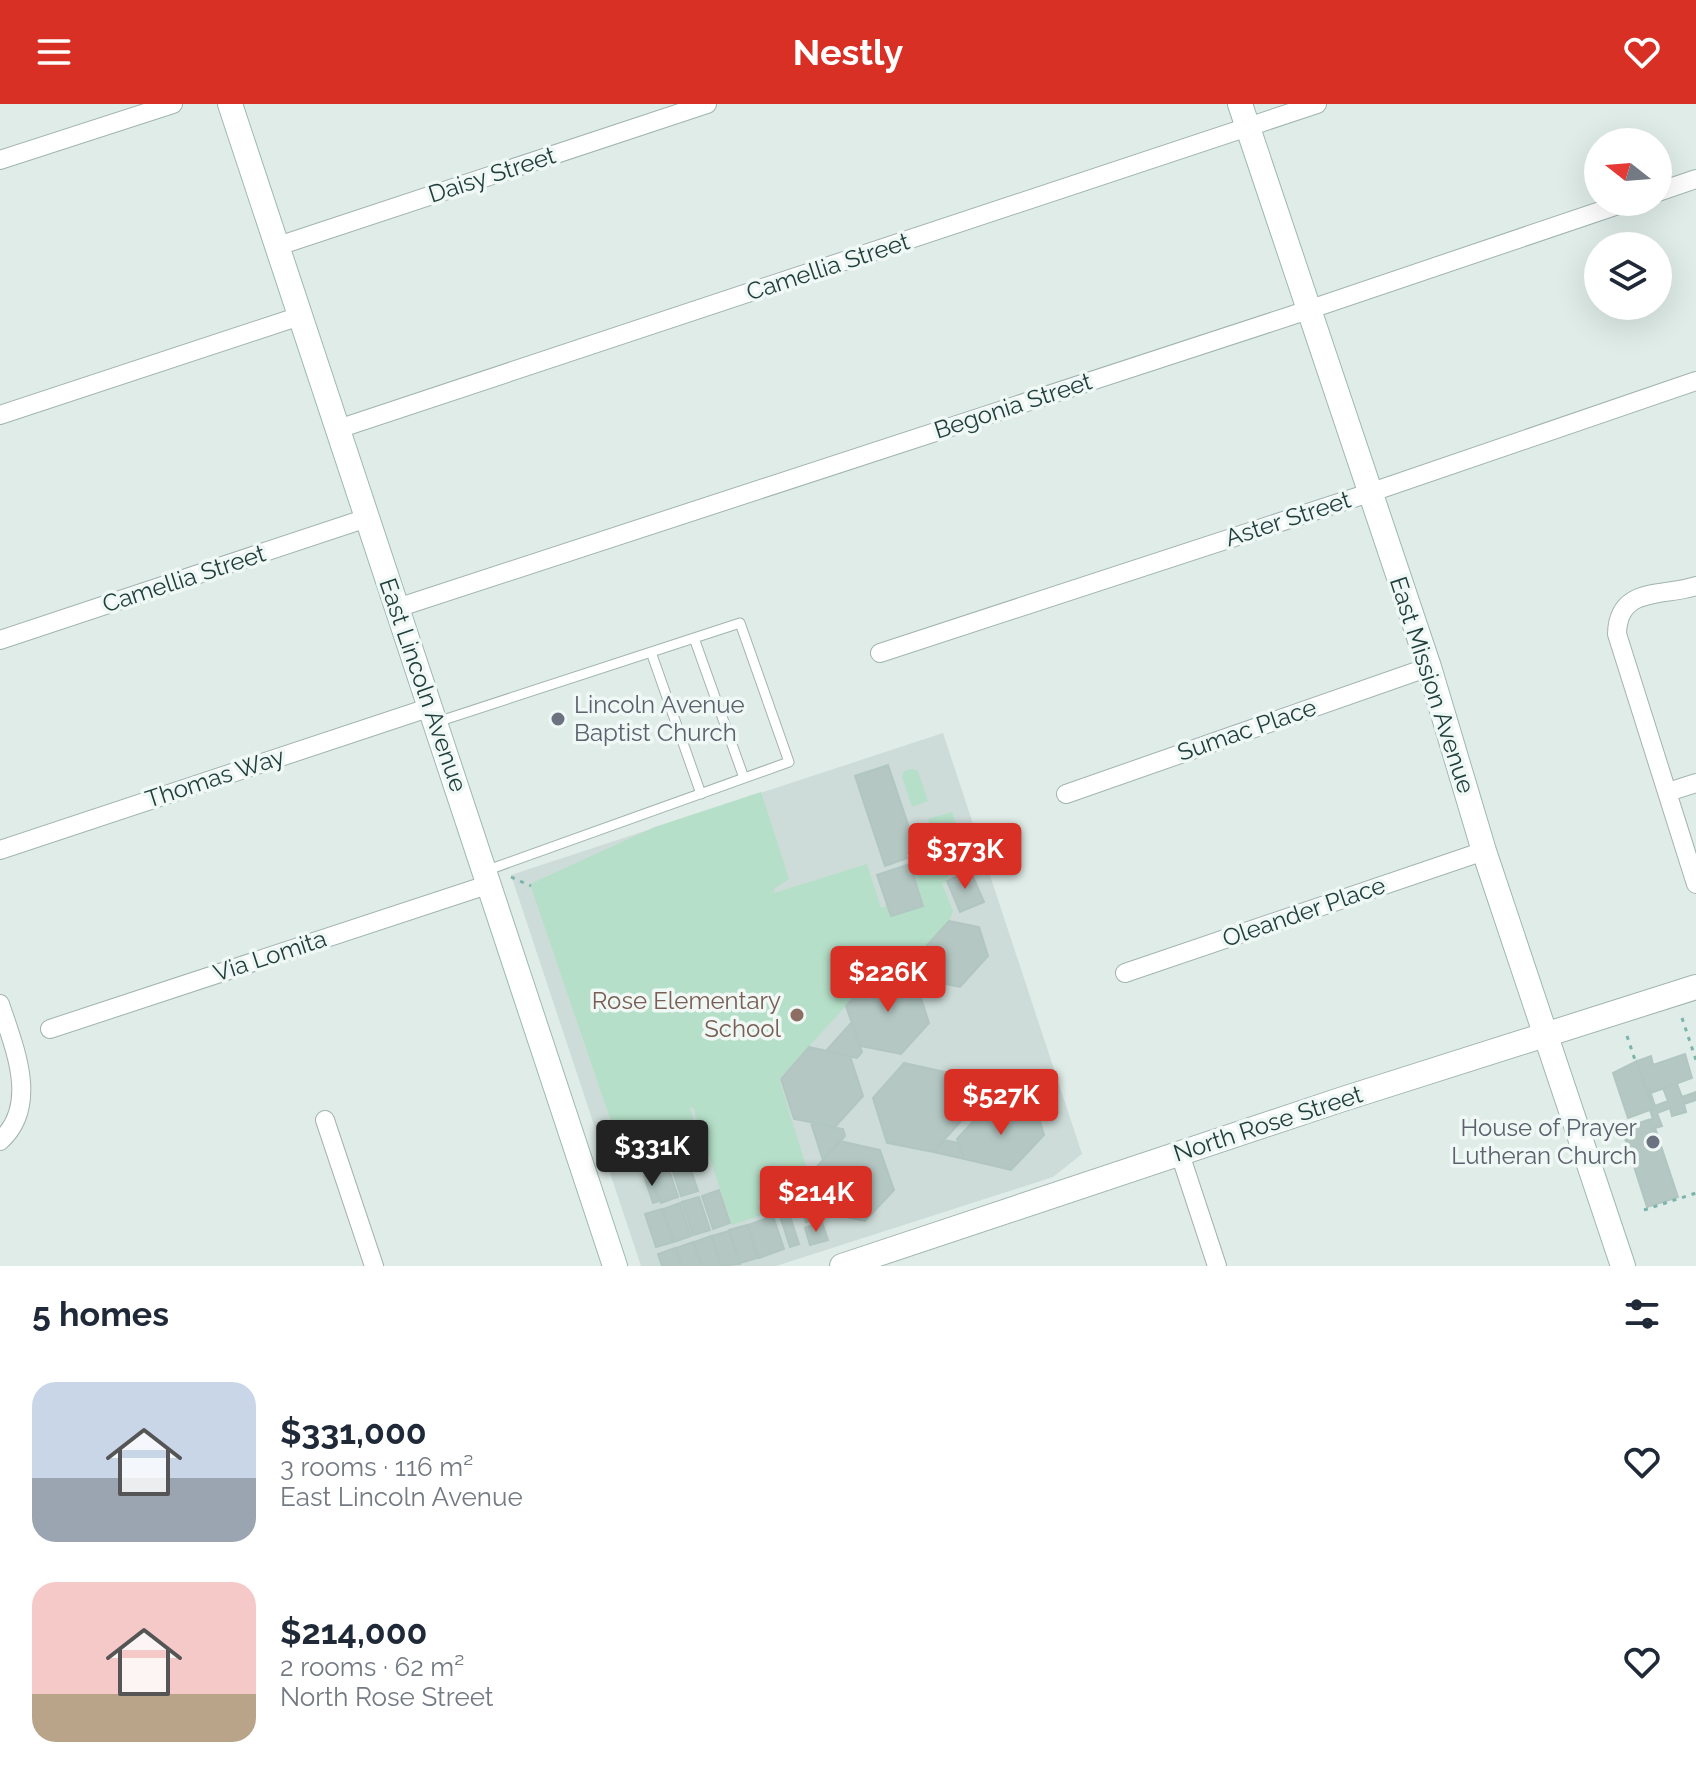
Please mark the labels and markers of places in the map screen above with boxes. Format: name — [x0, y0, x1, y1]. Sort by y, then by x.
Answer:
place label: Lincoln Avenue Baptist Church — [574, 690, 745, 747]
marker: Lincoln Avenue Baptist Church — [549, 710, 567, 728]
pin: $373K — [909, 823, 1021, 891]
pin: $226K — [832, 946, 944, 1014]
place label: Rose Elementary School — [592, 986, 781, 1043]
marker: Rose Elementary School — [788, 1006, 806, 1024]
pin: $527K — [945, 1069, 1057, 1137]
place label: House of Prayer Lutheran Church — [1451, 1113, 1638, 1170]
pin: $331K — [596, 1120, 708, 1188]
marker: House of Prayer Lutheran Church — [1644, 1133, 1662, 1151]
pin: $214K — [760, 1166, 872, 1234]

